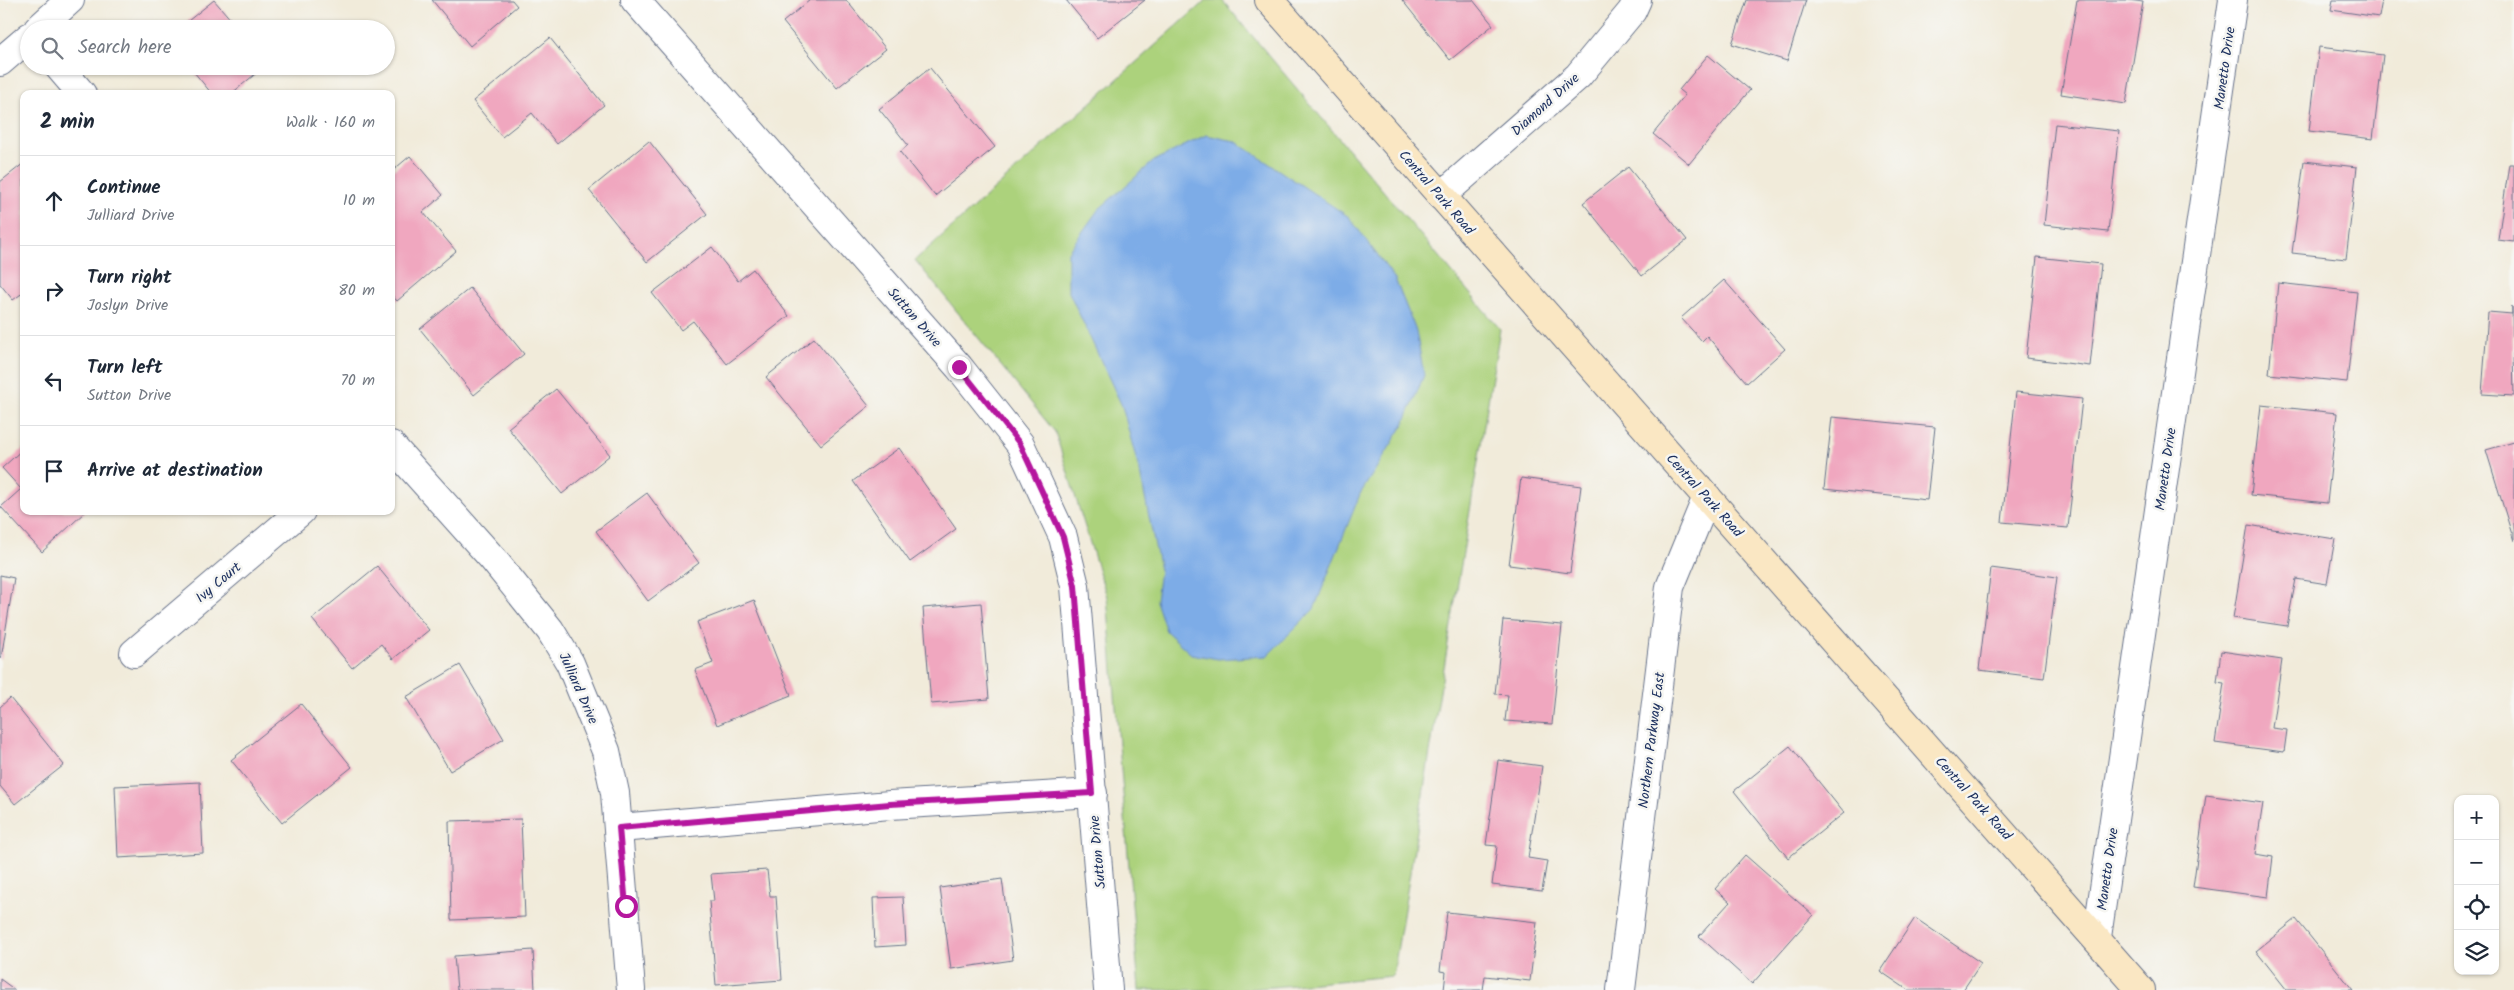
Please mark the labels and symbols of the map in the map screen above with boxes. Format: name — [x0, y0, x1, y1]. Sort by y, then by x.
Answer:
street label: Manetto Drive — [2208, 25, 2242, 111]
street label: Diamond Drive — [1506, 67, 1585, 142]
street label: Central Park Road — [1393, 145, 1480, 241]
street label: Sutton Drive — [882, 283, 947, 353]
route end — [948, 356, 971, 379]
street label: Manetto Drive — [2149, 426, 2183, 512]
street label: Central Park Road — [1660, 449, 1749, 543]
street label: Ivy Court — [191, 557, 247, 609]
street label: Julliard Drive — [552, 649, 604, 728]
street label: Northern Parkway East — [1633, 670, 1671, 809]
street label: Central Park Road — [1929, 752, 2018, 846]
street label: Sutton Drive — [1084, 814, 1112, 890]
street label: Manetto Drive — [2091, 826, 2125, 912]
route start — [615, 895, 638, 918]

